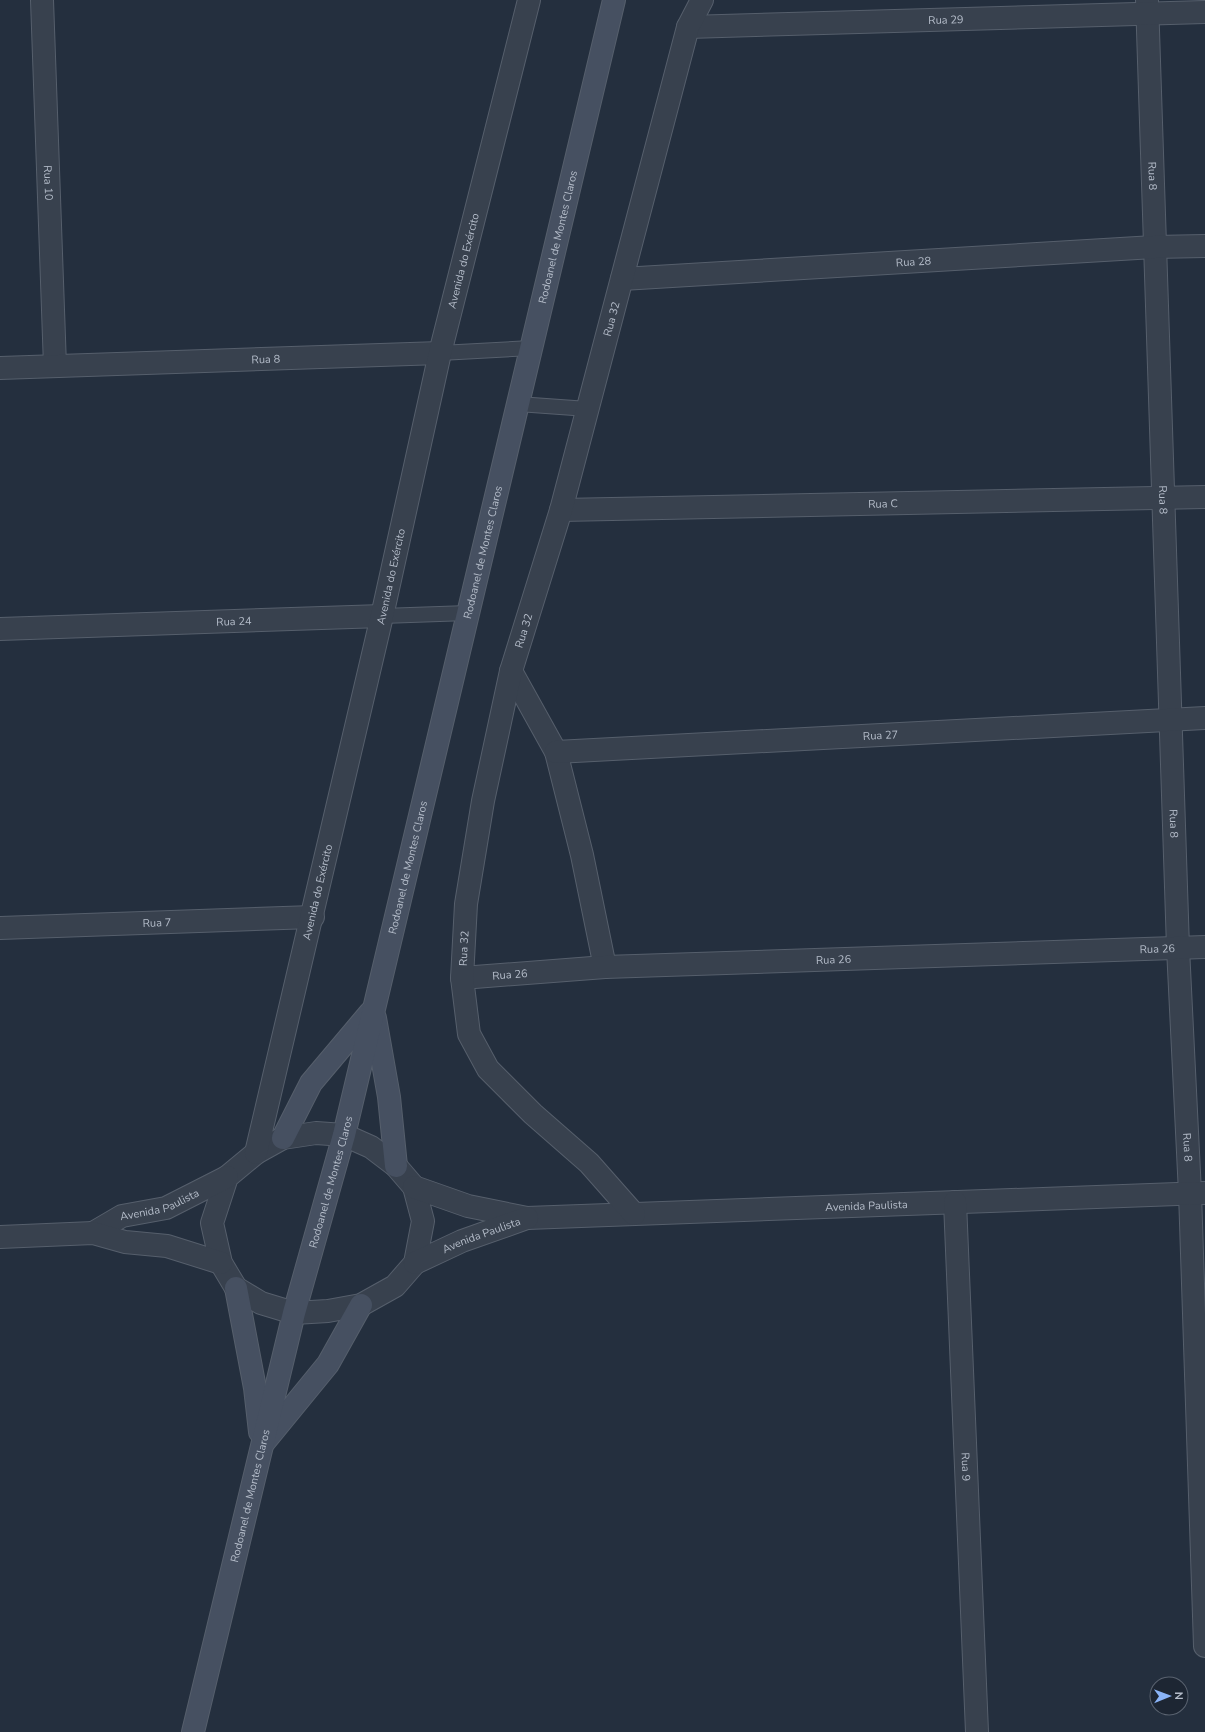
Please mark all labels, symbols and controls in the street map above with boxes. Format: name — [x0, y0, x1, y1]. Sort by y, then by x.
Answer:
street label: Rua 29 — [928, 12, 964, 28]
street label: Rua 8 — [1144, 161, 1160, 191]
street label: Rua 10 — [40, 165, 56, 201]
street label: Rodoanel de Montes Claros — [535, 169, 581, 305]
street label: Avenida do Exército — [444, 212, 483, 310]
street label: Rua 28 — [895, 253, 932, 271]
street label: Rua 32 — [600, 300, 623, 338]
street label: Rua 8 — [251, 351, 281, 367]
street label: Rodoanel de Montes Claros — [460, 484, 506, 620]
street label: Rua 8 — [1155, 485, 1171, 515]
street label: Rua C — [868, 496, 898, 512]
street label: Avenida do Exército — [373, 527, 409, 626]
street label: Rua 32 — [512, 612, 536, 650]
street label: Rua 24 — [216, 613, 252, 630]
street label: Rua 27 — [863, 727, 899, 744]
street label: Rodoanel de Montes Claros — [385, 799, 431, 936]
street label: Rua 8 — [1165, 809, 1181, 839]
street label: Avenida do Exército — [299, 843, 336, 942]
street label: Rua 7 — [142, 915, 172, 931]
street label: Rua 32 — [456, 930, 473, 966]
street label: Rua 26 — [1139, 941, 1176, 957]
street label: Rua 26 — [816, 952, 852, 968]
street label: Rua 26 — [492, 966, 529, 984]
street label: Rodoanel de Montes Claros — [306, 1115, 356, 1250]
street label: Rua 8 — [1179, 1133, 1195, 1162]
street label: Avenida Paulista — [119, 1185, 202, 1224]
street label: Avenida Paulista — [825, 1197, 908, 1215]
street label: Avenida Paulista — [440, 1214, 523, 1257]
street label: Rodoanel de Montes Claros — [227, 1428, 274, 1564]
street label: Rua 9 — [957, 1452, 974, 1481]
north arrow — [1149, 1676, 1189, 1716]
text: N — [1171, 1692, 1186, 1700]

